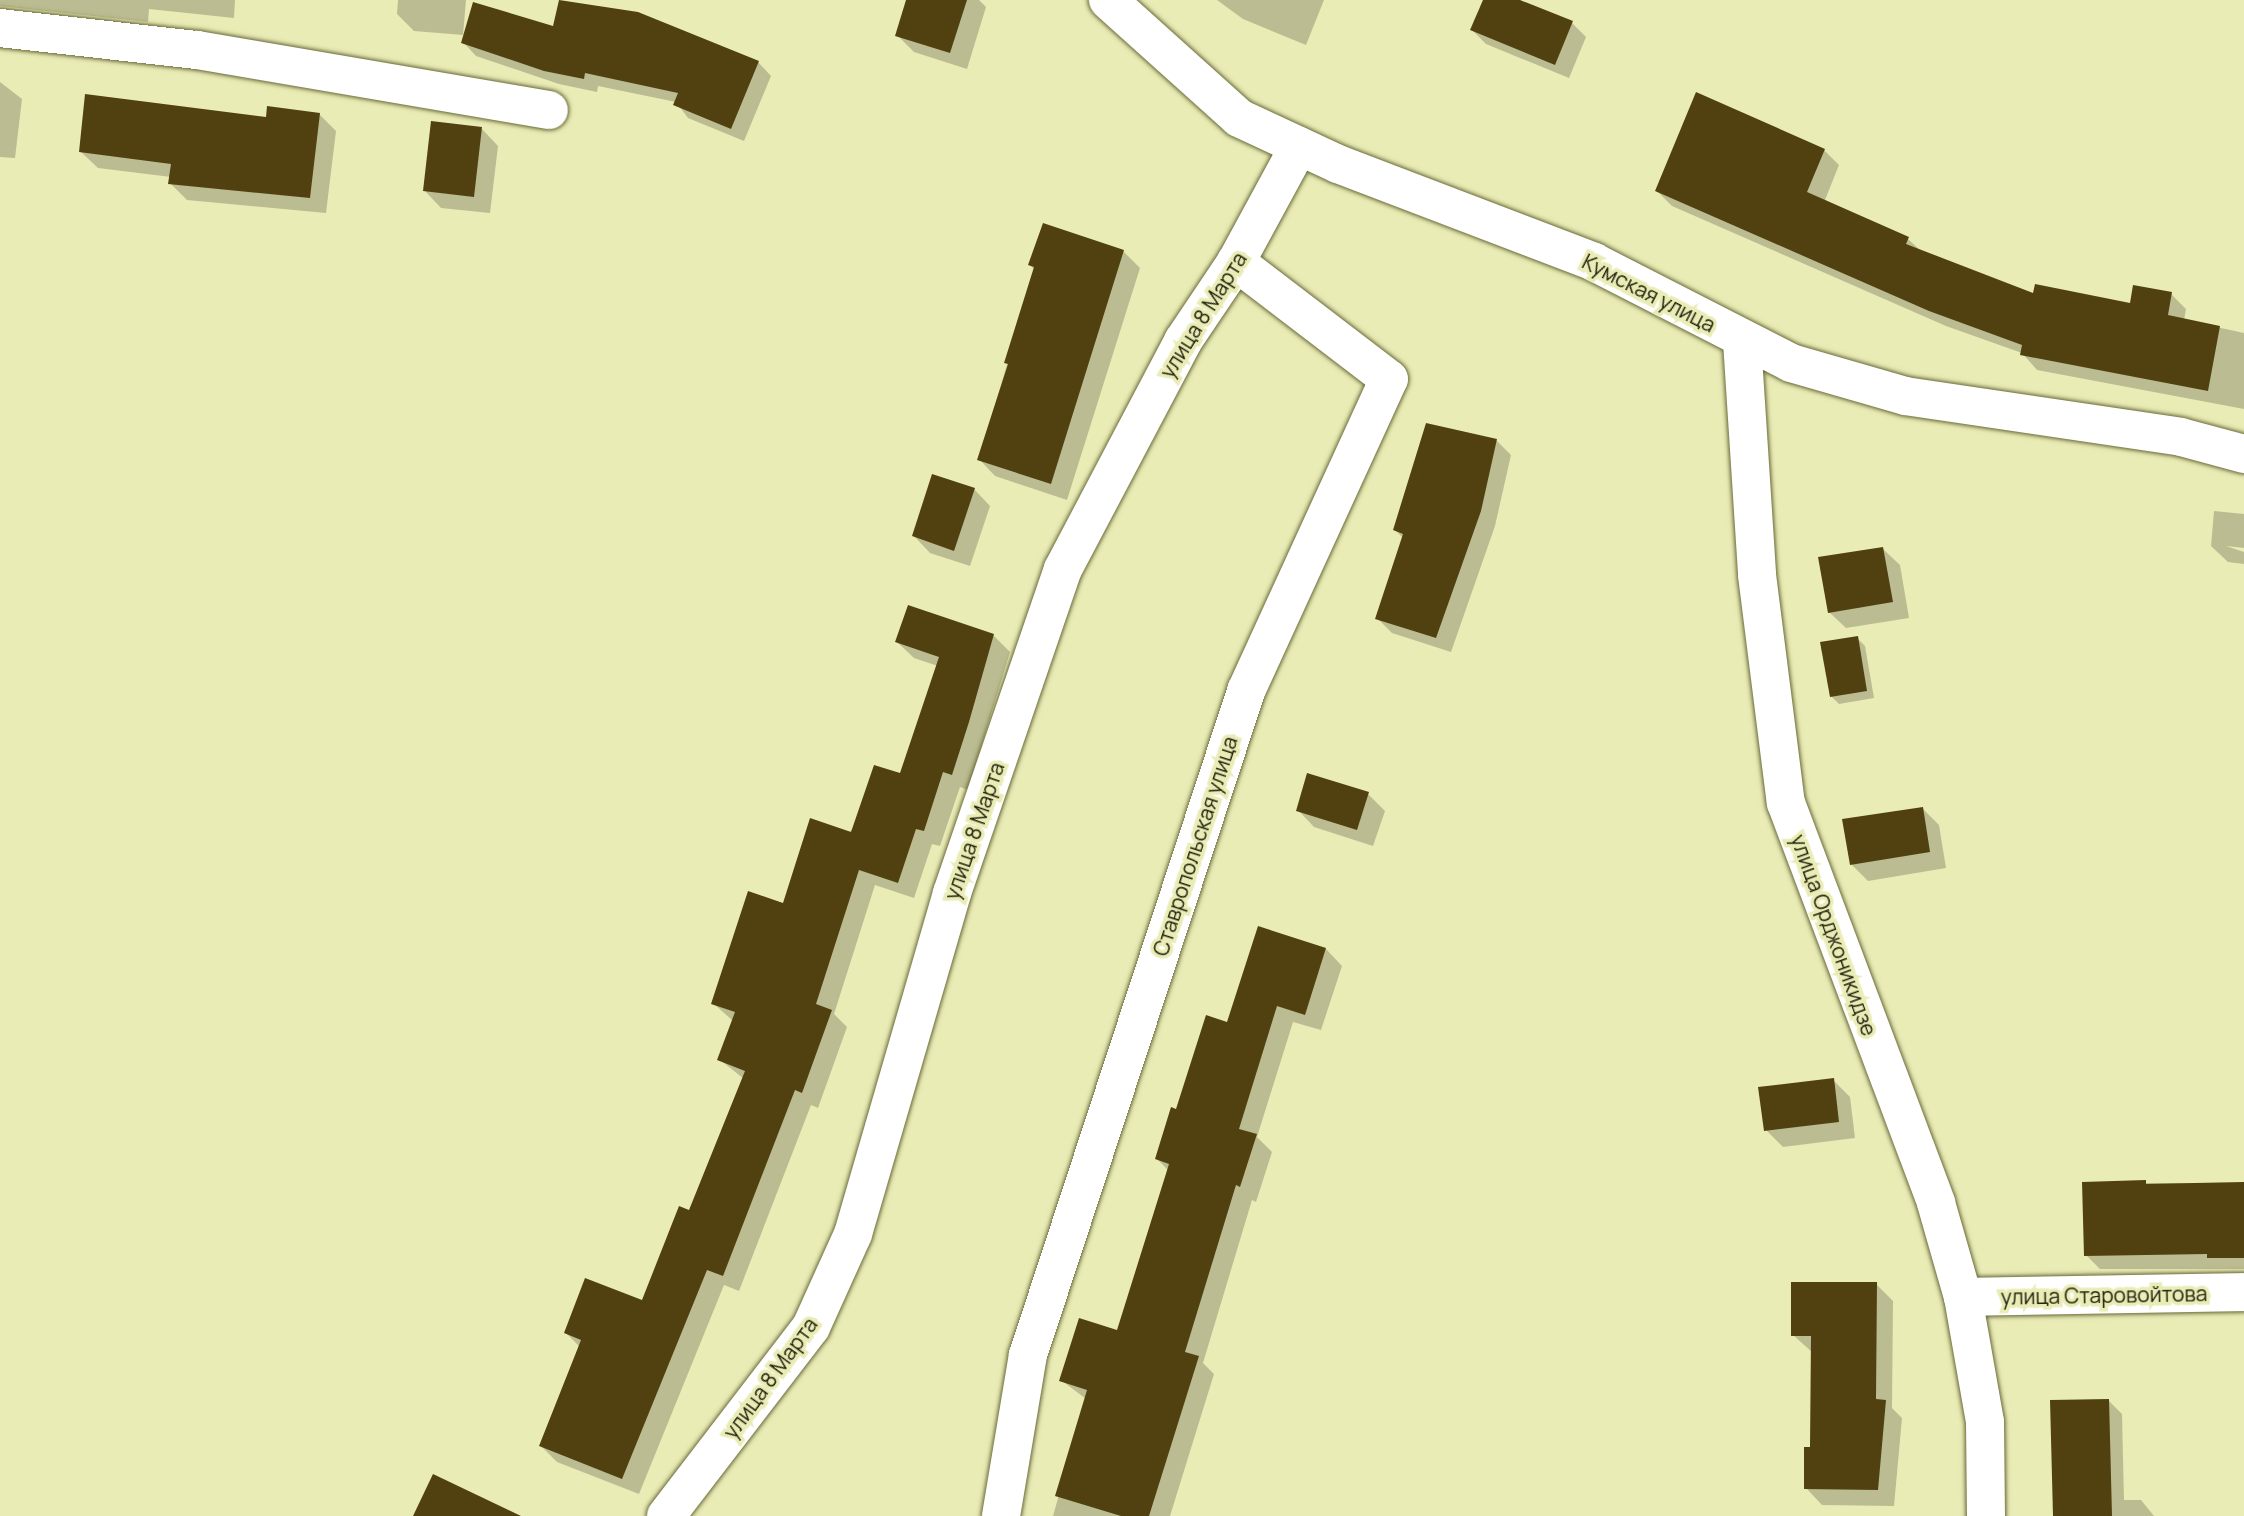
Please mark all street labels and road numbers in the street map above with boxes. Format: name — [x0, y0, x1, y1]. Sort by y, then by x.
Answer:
street label: улица 8 Марта — [1154, 247, 1252, 383]
street label: Кумская улица — [1578, 249, 1720, 337]
street label: Ставропольская улица — [1148, 733, 1242, 959]
street label: улица 8 Марта — [939, 759, 1009, 903]
street label: улица Орджоникидзе — [1786, 831, 1882, 1039]
street label: улица Старовойтова — [2000, 1281, 2208, 1309]
street label: улица 8 Марта — [718, 1313, 822, 1443]

